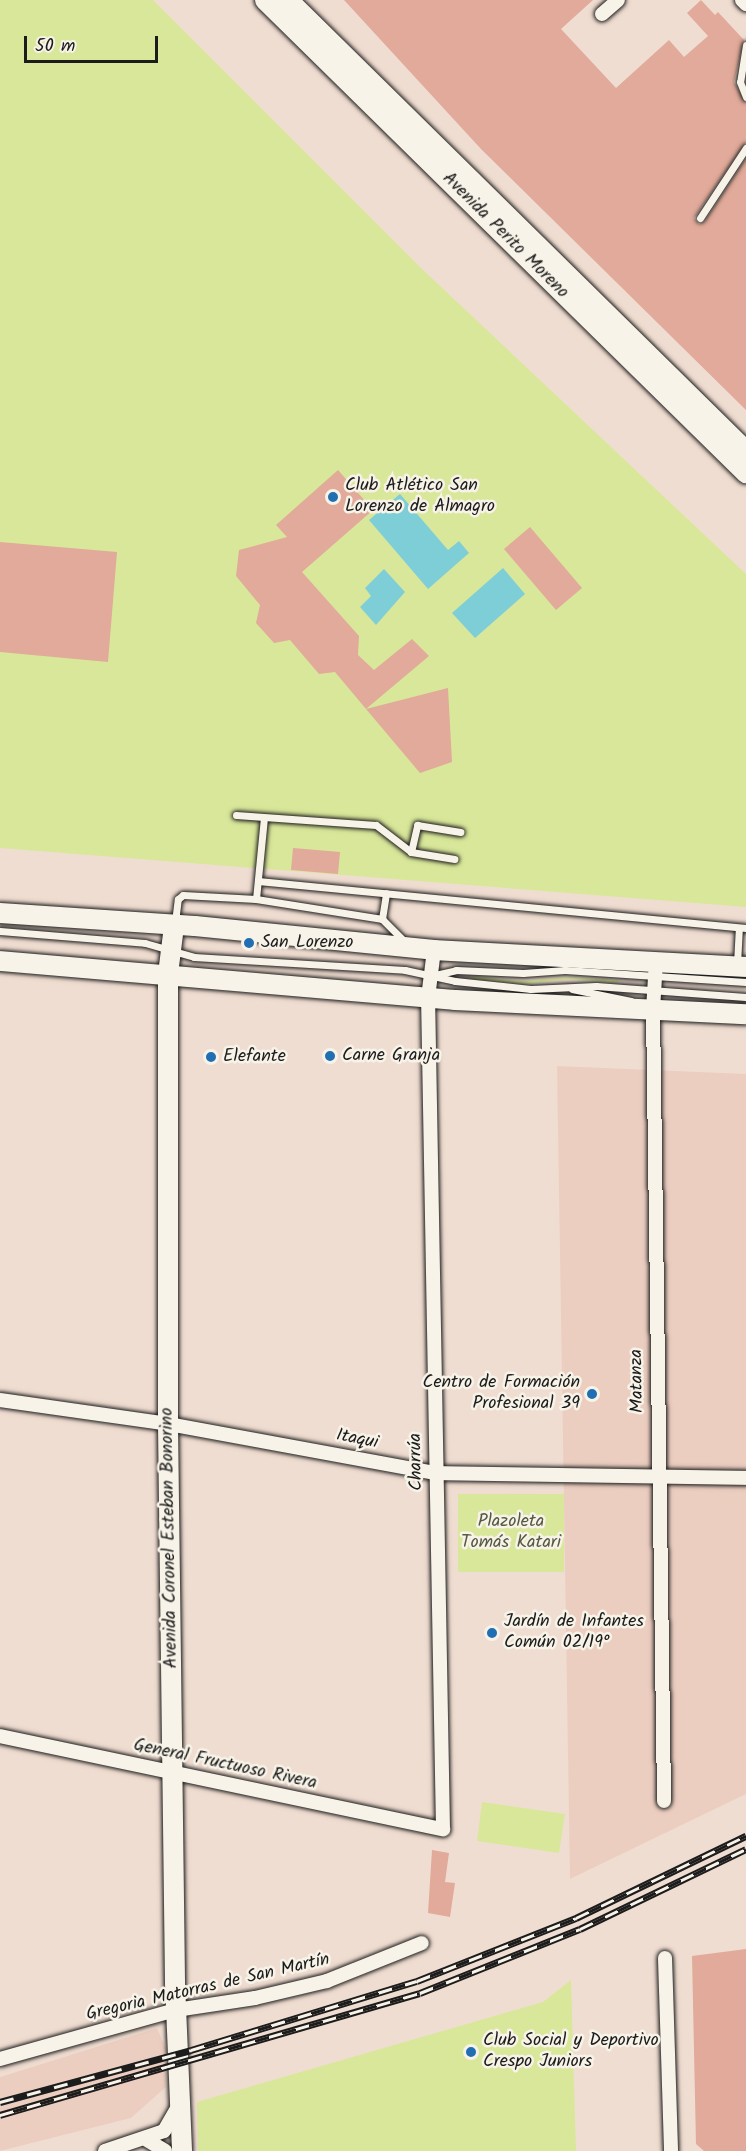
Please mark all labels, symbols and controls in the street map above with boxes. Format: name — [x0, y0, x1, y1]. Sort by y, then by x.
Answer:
scale bar — [27, 24, 160, 62]
text: 50 m — [35, 32, 75, 61]
street label: Avenida Perito Moreno — [437, 168, 573, 304]
place label: Club Atlético San Lorenzo de Almagro — [345, 476, 495, 518]
marker: Club Atlético San Lorenzo de Almagro — [326, 490, 340, 504]
place label: San Lorenzo — [261, 932, 354, 954]
marker: San Lorenzo — [242, 936, 256, 950]
place label: Carne Granja — [342, 1045, 440, 1067]
place label: Elefante — [223, 1046, 286, 1068]
marker: Carne Granja — [323, 1049, 337, 1063]
marker: Elefante — [204, 1050, 218, 1064]
street label: Matanza — [627, 1349, 649, 1413]
place label: Centro de Formación Profesional 39 — [423, 1373, 580, 1416]
marker: Centro de Formación Profesional 39 — [585, 1387, 599, 1401]
street label: Avenida Coronel Esteban Bonorino — [157, 1407, 183, 1669]
street label: Itaqui — [334, 1425, 380, 1455]
street label: Charrúa — [406, 1433, 428, 1491]
park label: Plazoleta Tomás Katari — [461, 1512, 561, 1555]
place label: Jardín de Infantes Común 02/19° — [504, 1612, 644, 1654]
marker: Jardín de Infantes Común 02/19° — [485, 1626, 499, 1640]
street label: General Fructuoso Rivera — [132, 1735, 318, 1795]
street label: Gregoria Matorras de San Martín — [84, 1949, 332, 2027]
place label: Club Social y Deportivo Crespo Juniors — [483, 2031, 659, 2074]
marker: Club Social y Deportivo Crespo Juniors — [464, 2045, 478, 2059]

